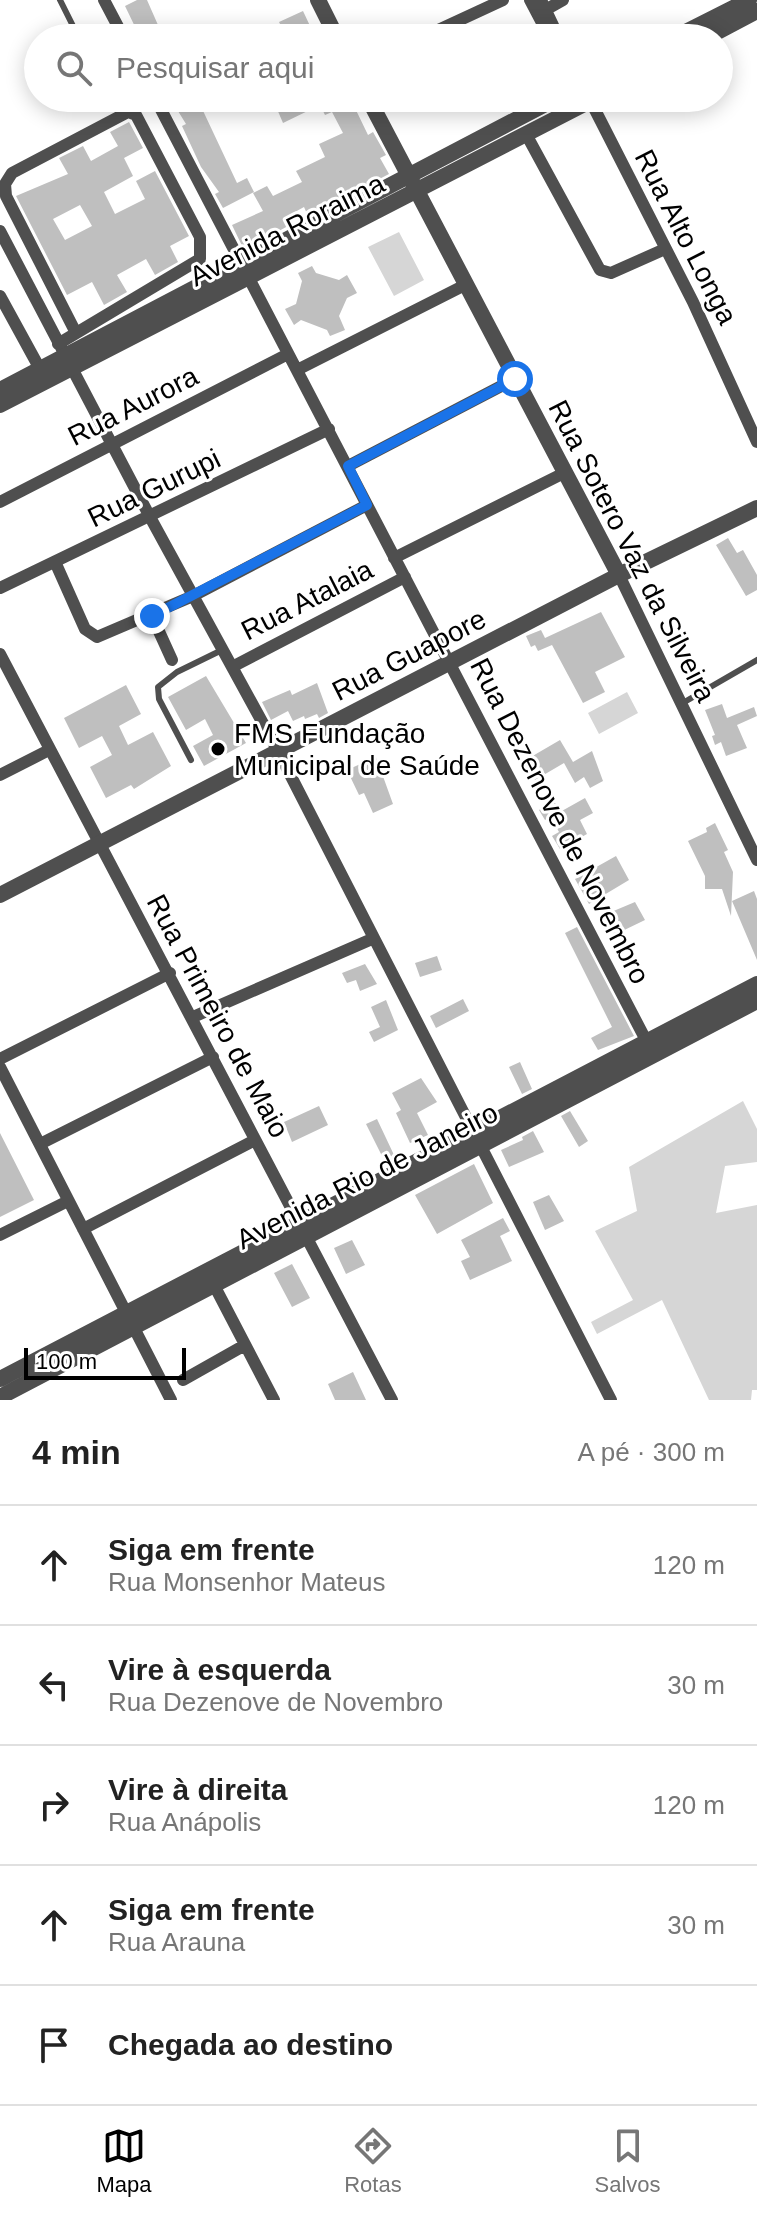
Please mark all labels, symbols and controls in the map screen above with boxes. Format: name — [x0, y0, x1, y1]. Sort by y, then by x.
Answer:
search box — [24, 24, 733, 112]
icon: search — [52, 46, 96, 90]
text: Pesquisar aqui — [116, 51, 314, 84]
street label: Rua Alto Longa — [629, 145, 743, 330]
street label: Avenida Roraima — [185, 167, 390, 292]
street label: Rua Aurora — [63, 360, 204, 452]
route start — [497, 361, 533, 397]
street label: Rua Sotero Vaz da Silveira — [542, 395, 722, 707]
street label: Rua Gurupi — [83, 443, 225, 533]
street label: Rua Atalaia — [236, 553, 378, 646]
route end — [134, 598, 170, 634]
street label: Rua Guapore — [327, 603, 491, 707]
street label: Rua Dezenove de Novembro — [464, 653, 656, 989]
place label: FMS Fundação Municipal de Saúde — [234, 718, 480, 781]
marker: FMS Fundação Municipal de Saúde — [209, 740, 227, 758]
street label: Rua Primeiro de Maio — [141, 889, 295, 1143]
street label: Avenida Rio de Janeiro — [231, 1097, 503, 1255]
scale bar — [24, 1344, 186, 1380]
text: 100 m — [36, 1349, 97, 1374]
text: 4 min — [32, 1433, 121, 1471]
text: A pé · 300 m — [578, 1437, 725, 1467]
text: Siga em frente — [108, 1533, 315, 1566]
icon: ahead — [32, 1543, 76, 1587]
text: 120 m — [653, 1550, 725, 1580]
text: Rua Monsenhor Mateus — [108, 1567, 385, 1597]
text: Vire à esquerda — [108, 1653, 331, 1686]
icon: left — [32, 1663, 76, 1707]
text: 30 m — [667, 1670, 725, 1700]
text: Rua Dezenove de Novembro — [108, 1687, 443, 1717]
text: Vire à direita — [108, 1773, 288, 1806]
icon: right — [32, 1783, 76, 1827]
text: 120 m — [653, 1790, 725, 1820]
text: Rua Anápolis — [108, 1807, 261, 1837]
text: Siga em frente — [108, 1893, 315, 1926]
icon: ahead — [32, 1903, 76, 1947]
text: 30 m — [667, 1910, 725, 1940]
text: Rua Arauna — [108, 1927, 245, 1957]
icon: arrive — [32, 2023, 76, 2067]
text: Chegada ao destino — [108, 2028, 393, 2061]
tab: Mapa — [96, 2124, 151, 2198]
tab: Rotas — [344, 2124, 402, 2198]
tab: Salvos — [595, 2124, 661, 2198]

